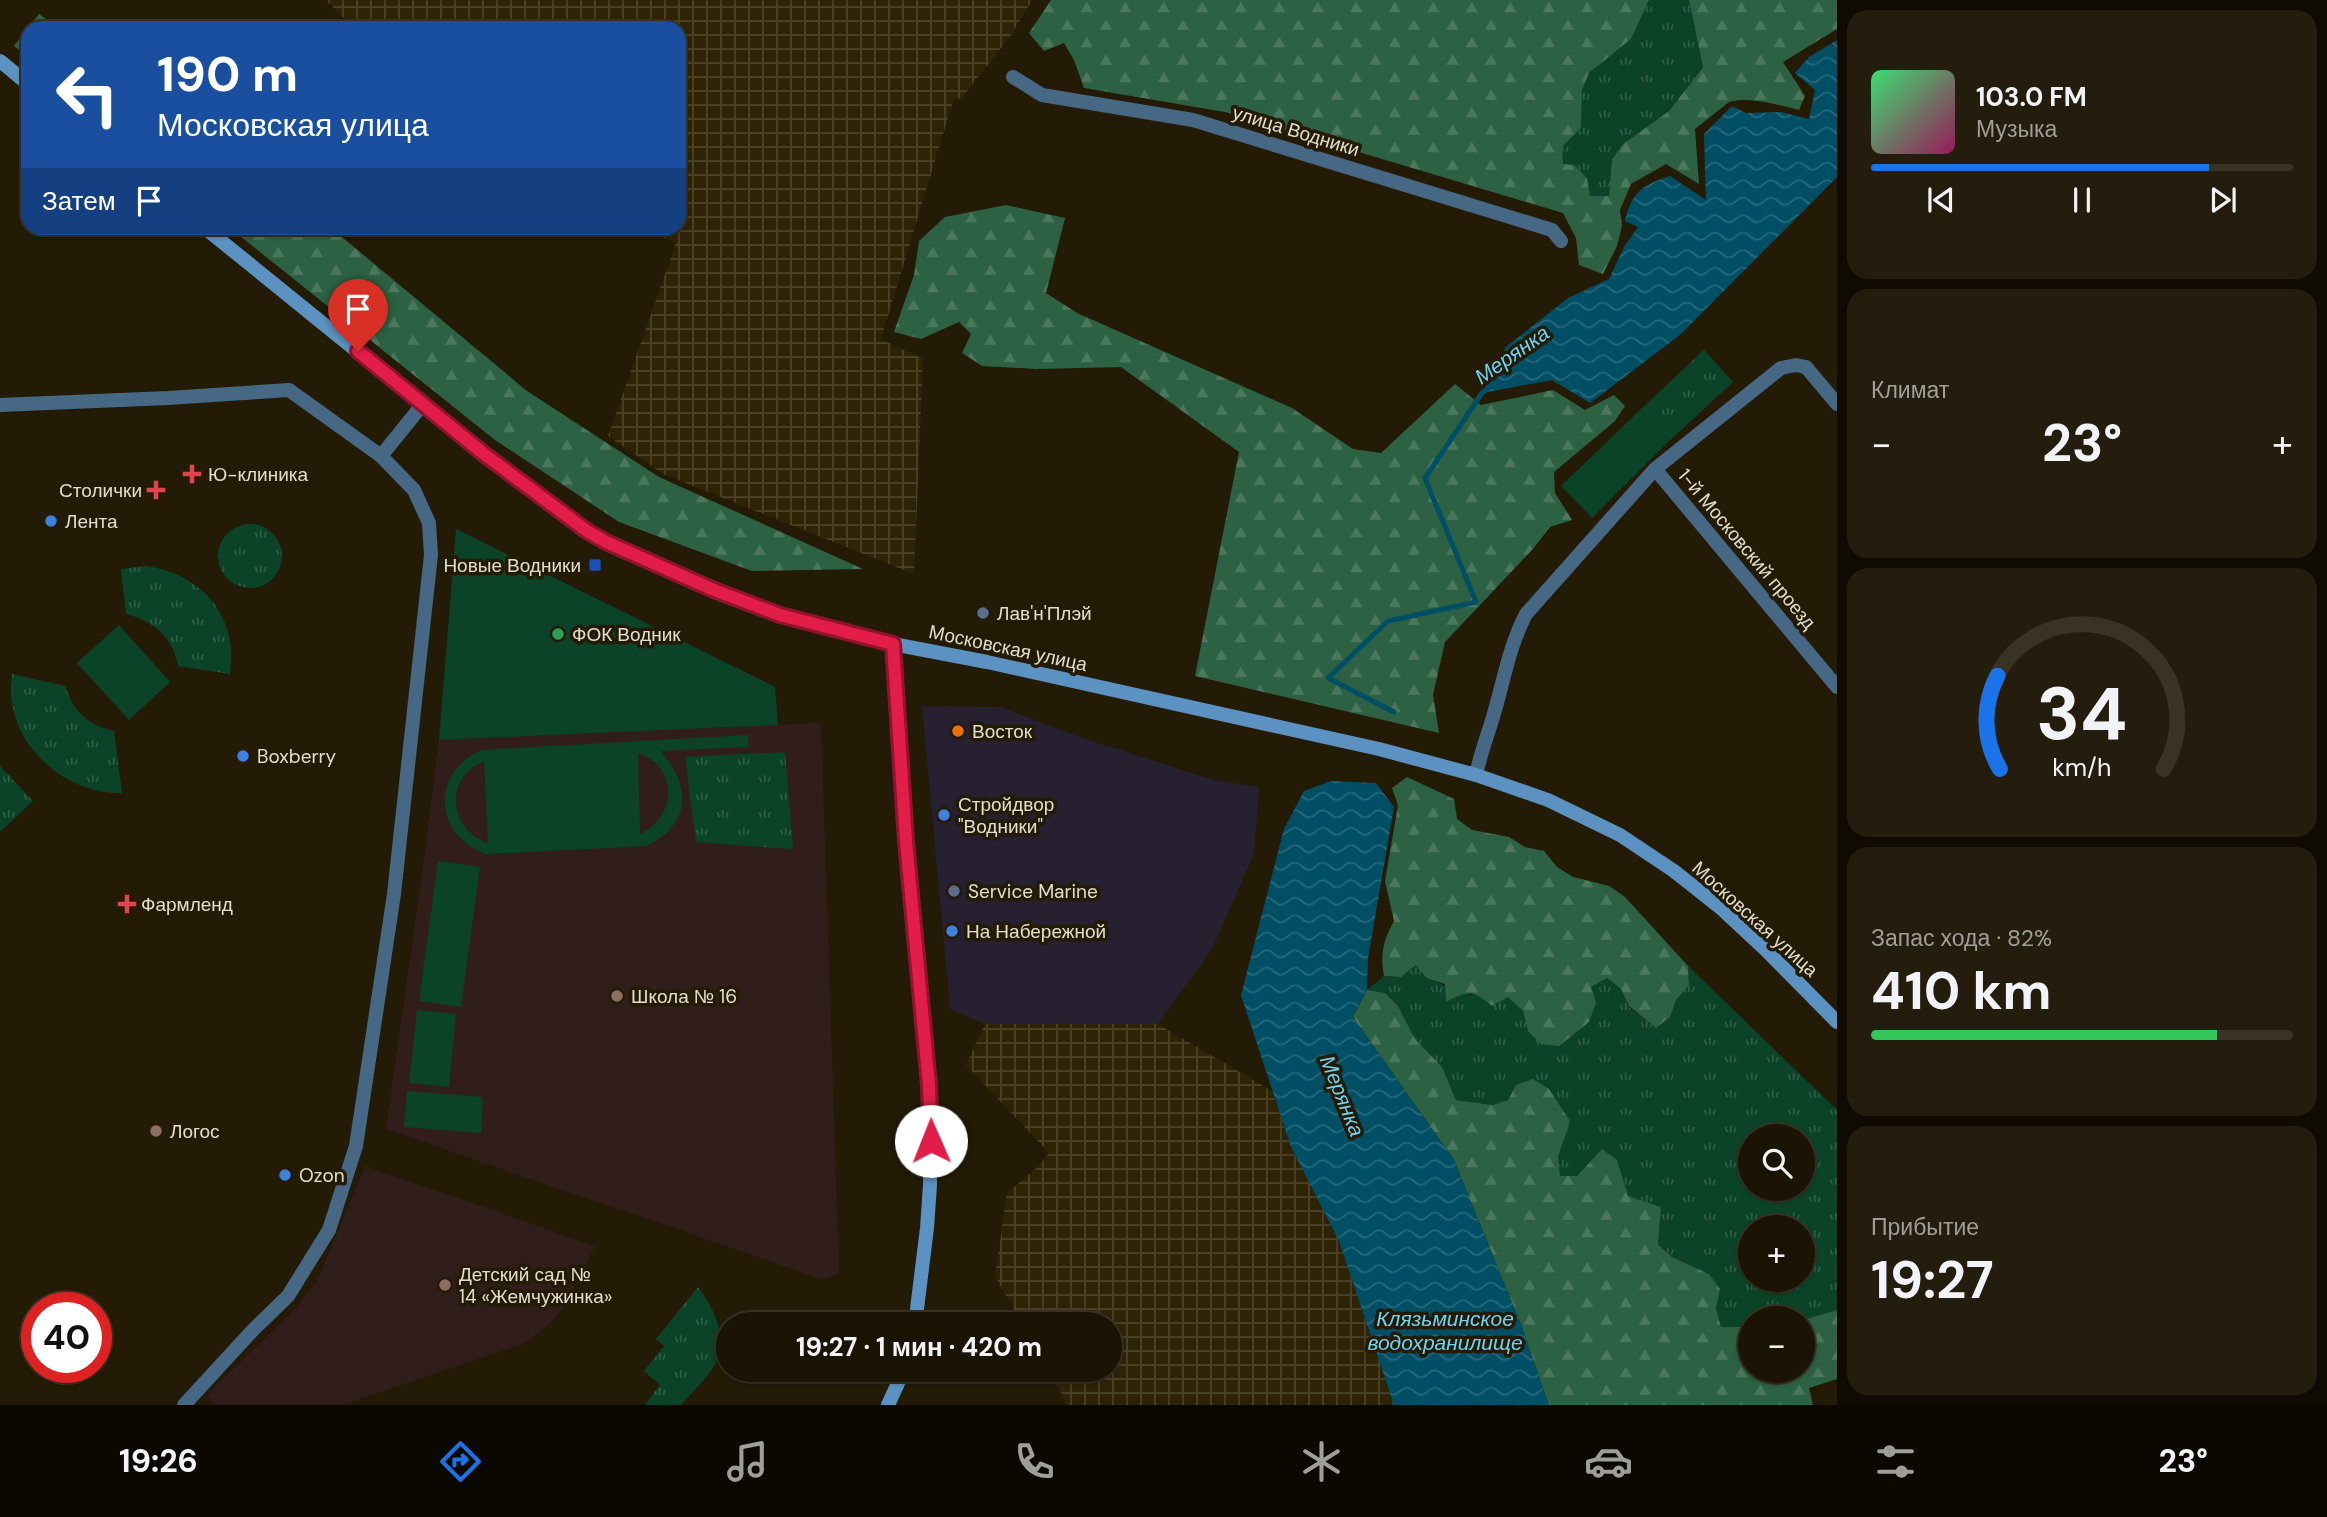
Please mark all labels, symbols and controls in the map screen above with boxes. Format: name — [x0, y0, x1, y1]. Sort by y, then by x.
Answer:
text: 190 m — [157, 42, 298, 106]
icon: left — [42, 49, 133, 140]
text: 103.0 FM — [1976, 80, 2087, 114]
street label: улица Водники — [1230, 100, 1362, 162]
text: Московская улица — [157, 104, 429, 146]
text: Музыка — [1976, 114, 2057, 144]
icon: previous — [1922, 181, 1960, 219]
icon: pause — [2063, 181, 2101, 219]
icon: next — [2204, 181, 2242, 219]
icon: arrive — [130, 182, 168, 220]
text: Затем — [42, 184, 116, 218]
pin — [328, 279, 388, 351]
icon: arrive — [339, 290, 377, 328]
water label: Мерянка — [1469, 319, 1555, 391]
text: Климат — [1871, 375, 1949, 405]
text: 23° — [2042, 409, 2122, 477]
text: − — [1871, 419, 1892, 469]
text: + — [2272, 419, 2293, 469]
place label: Ю-клиника — [208, 462, 309, 487]
marker: Ю-клиника — [182, 464, 202, 484]
street label: 1-й Московский проезд — [1672, 464, 1822, 634]
place label: Столички — [59, 478, 142, 503]
marker: Столички — [148, 482, 164, 498]
place label: Лента — [65, 509, 118, 534]
marker: Лента — [43, 513, 59, 529]
place label: Новые Водники — [443, 553, 581, 578]
marker: Новые Водники — [587, 557, 603, 573]
place label: Лав'н'Плэй — [997, 601, 1092, 626]
marker: Лав'н'Плэй — [975, 605, 991, 621]
street label: Московская улица — [926, 619, 1090, 677]
place label: ФОК Водник — [572, 622, 681, 647]
marker: ФОК Водник — [550, 626, 566, 642]
text: 34 — [2036, 667, 2128, 762]
place label: Восток — [972, 719, 1033, 744]
marker: Восток — [950, 723, 966, 739]
place label: Boxberry — [257, 744, 336, 769]
marker: Boxberry — [235, 748, 251, 764]
text: km/h — [2052, 750, 2112, 783]
place label: Стройдвор "Водники" — [958, 792, 1054, 839]
marker: Стройдвор "Водники" — [936, 807, 952, 823]
street label: Московская улица — [1687, 856, 1824, 983]
place label: Service Marine — [968, 879, 1098, 904]
marker: Service Marine — [946, 883, 962, 899]
place label: Фармленд — [141, 892, 233, 917]
marker: Фармленд — [119, 896, 135, 912]
place label: На Набережной — [966, 919, 1106, 944]
marker: На Набережной — [944, 923, 960, 939]
text: Запас хода · 82% — [1871, 923, 2052, 953]
text: 410 km — [1871, 957, 2052, 1025]
place label: Школа № 16 — [631, 984, 737, 1009]
marker: Школа № 16 — [609, 988, 625, 1004]
water label: Мерянка — [1313, 1051, 1371, 1141]
position arrow — [894, 1104, 968, 1178]
place label: Логос — [170, 1119, 220, 1144]
marker: Логос — [148, 1123, 164, 1139]
map controls — [1738, 1124, 1815, 1383]
button: search — [1738, 1124, 1815, 1201]
place label: Ozon — [299, 1163, 345, 1188]
marker: Ozon — [277, 1167, 293, 1183]
text: Прибытие — [1871, 1212, 1979, 1242]
button: + — [1738, 1215, 1815, 1292]
text: 19:27 — [1871, 1246, 1994, 1314]
place label: Детский сад № 14 «Жемчужинка» — [459, 1262, 612, 1309]
marker: Детский сад № 14 «Жемчужинка» — [437, 1277, 453, 1293]
speed limit sign: 40 — [21, 1292, 112, 1383]
water label: Клязьминское водохранилище — [1367, 1305, 1523, 1357]
button: − — [1738, 1306, 1815, 1383]
text: 19:27 · 1 мин · 420 m — [796, 1330, 1042, 1364]
icon: directions — [436, 1437, 485, 1486]
icon: music — [723, 1437, 772, 1486]
icon: phone — [1010, 1437, 1059, 1486]
icon: climate — [1297, 1437, 1346, 1486]
icon: car — [1584, 1437, 1633, 1486]
icon: filters — [1871, 1437, 1920, 1486]
text: 19:26 — [119, 1440, 198, 1482]
text: 23° — [2159, 1440, 2208, 1482]

